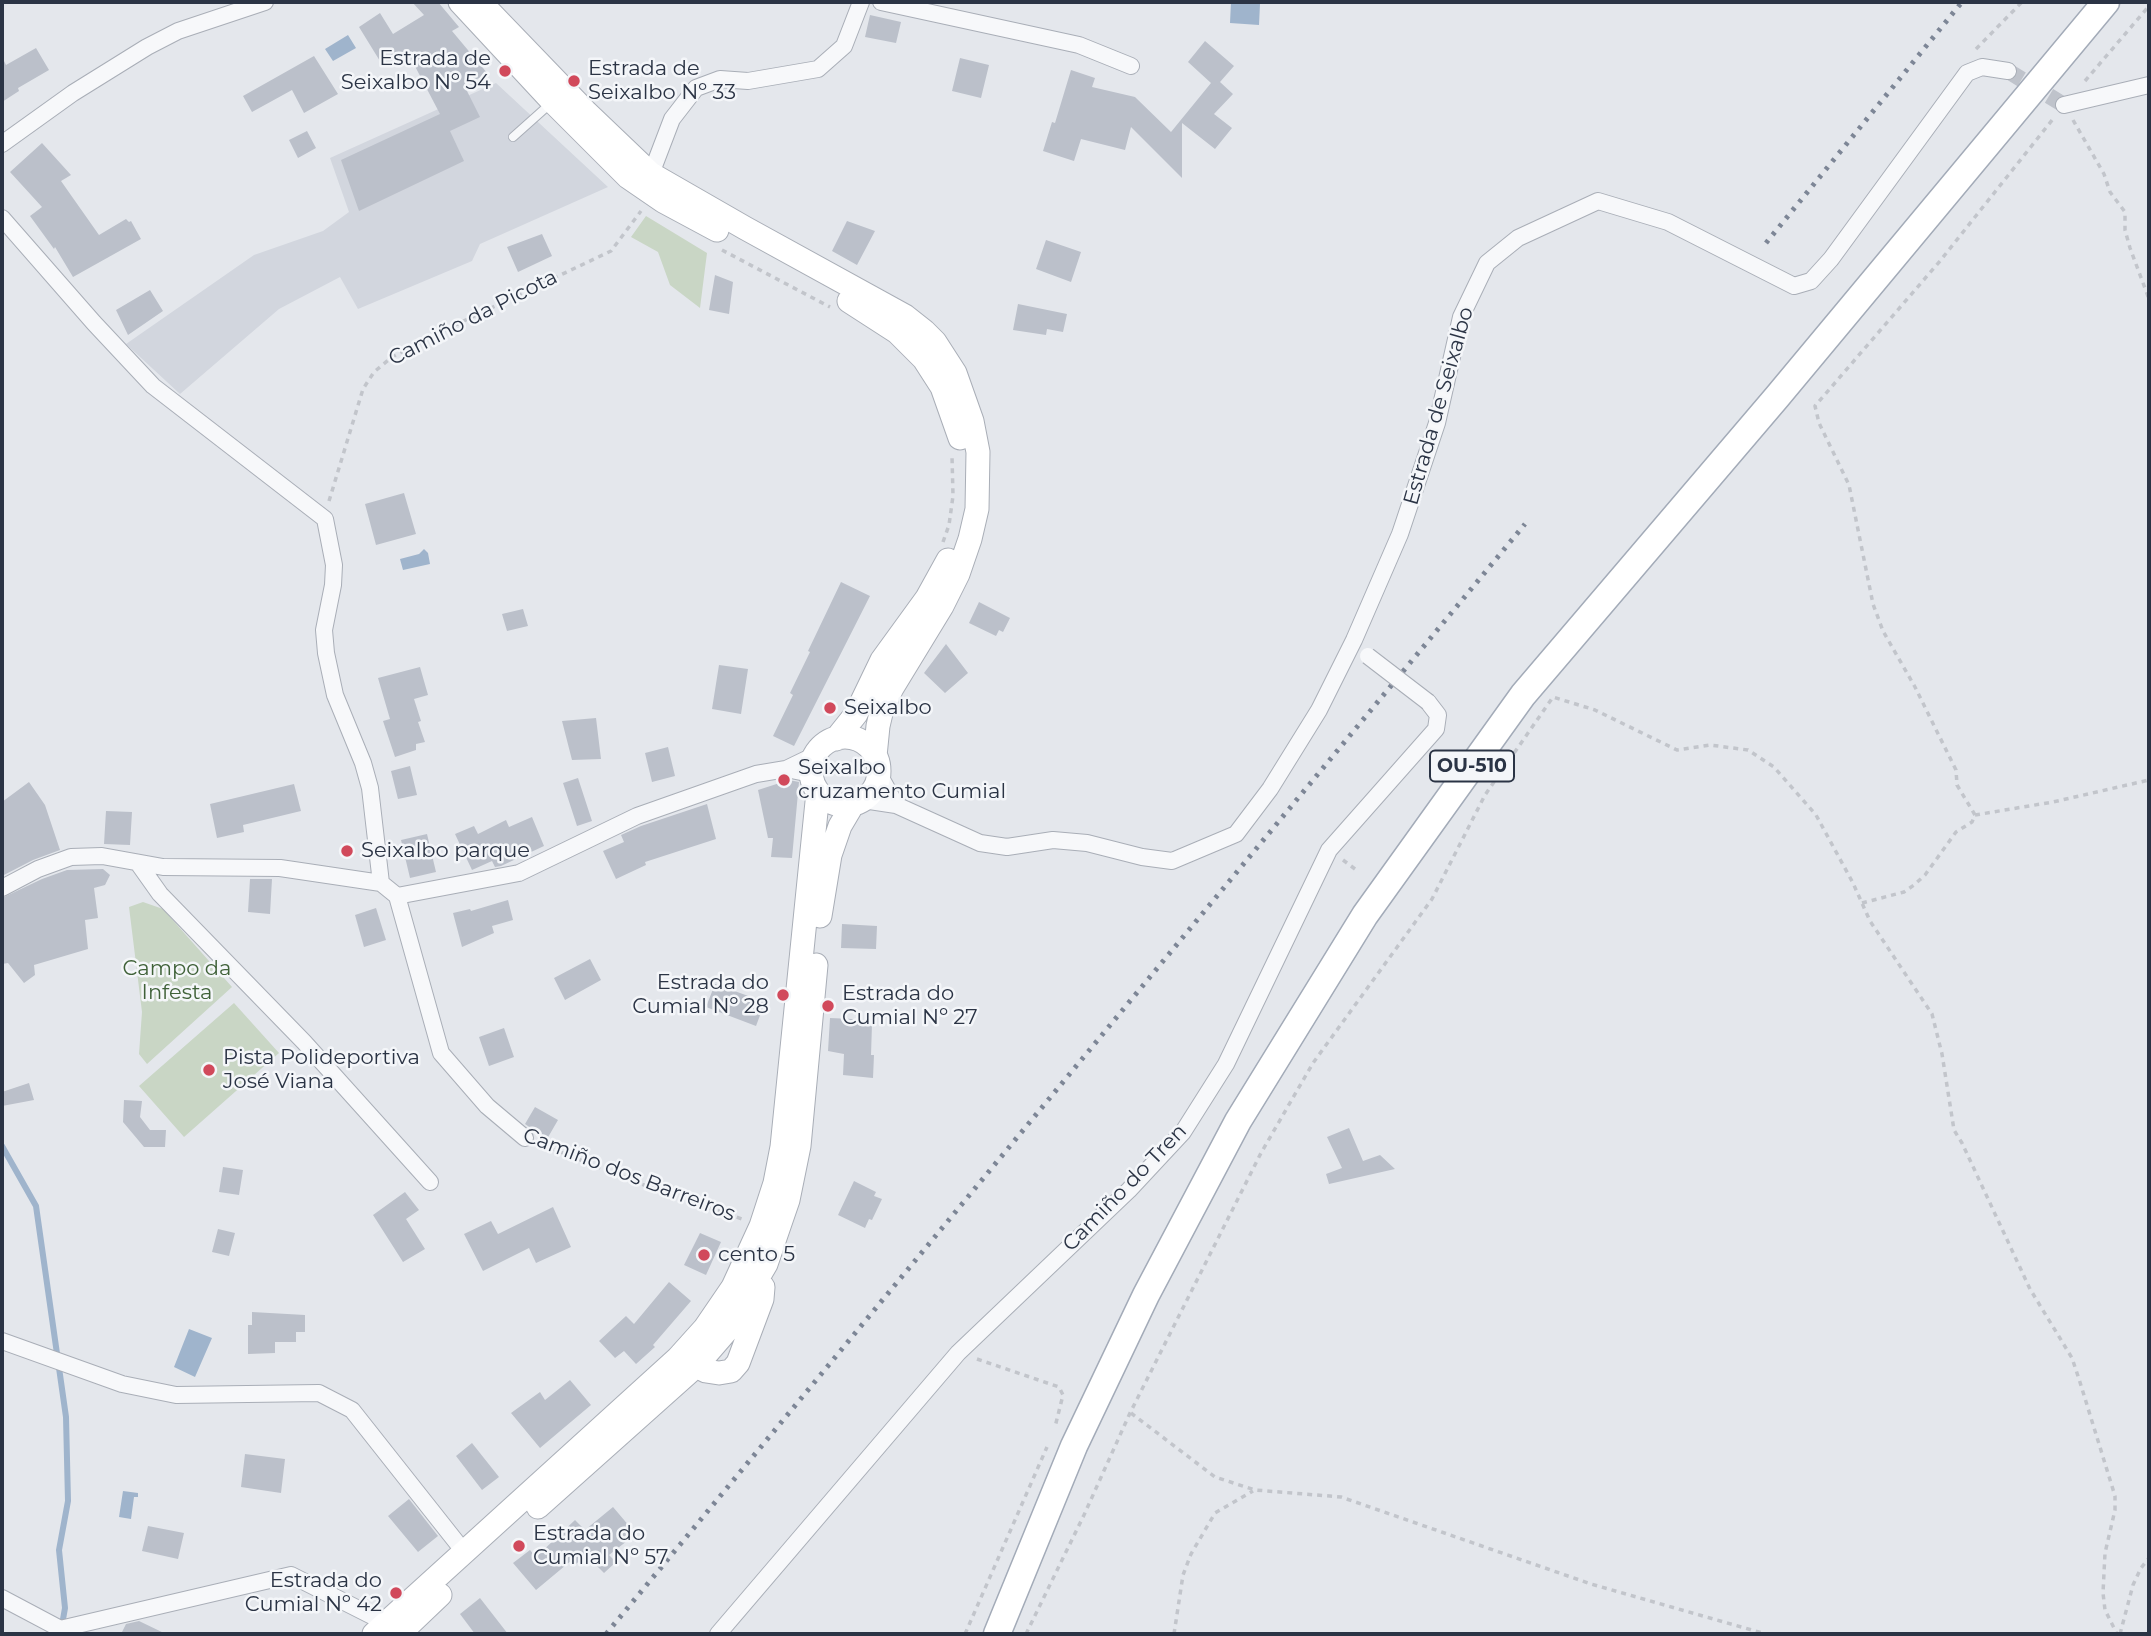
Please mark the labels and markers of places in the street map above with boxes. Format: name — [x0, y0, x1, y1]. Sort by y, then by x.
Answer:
place label: Estrada de Seixalbo Nº 54 — [341, 46, 491, 96]
place label: Estrada de Seixalbo Nº 33 — [588, 56, 736, 106]
marker: Estrada de Seixalbo Nº 54 — [497, 63, 513, 79]
marker: Estrada de Seixalbo Nº 33 — [566, 73, 582, 89]
place label: Seixalbo — [844, 695, 932, 721]
marker: Seixalbo — [822, 700, 838, 716]
place label: Seixalbo cruzamento Cumial — [798, 755, 1006, 805]
marker: Seixalbo cruzamento Cumial — [776, 772, 792, 788]
place label: Seixalbo parque — [361, 838, 530, 864]
marker: Seixalbo parque — [339, 843, 355, 859]
place label: Estrada do Cumial Nº 28 — [632, 970, 769, 1020]
place label: Estrada do Cumial Nº 27 — [842, 981, 978, 1031]
marker: Estrada do Cumial Nº 28 — [775, 987, 791, 1003]
marker: Estrada do Cumial Nº 27 — [820, 998, 836, 1014]
place label: Pista Polideportiva José Viana — [223, 1045, 420, 1095]
marker: Pista Polideportiva José Viana — [201, 1062, 217, 1078]
place label: cento 5 — [718, 1242, 795, 1268]
marker: cento 5 — [696, 1247, 712, 1263]
place label: Estrada do Cumial Nº 57 — [533, 1521, 668, 1571]
marker: Estrada do Cumial Nº 57 — [511, 1538, 527, 1554]
place label: Estrada do Cumial Nº 42 — [245, 1568, 382, 1618]
marker: Estrada do Cumial Nº 42 — [388, 1585, 404, 1601]

